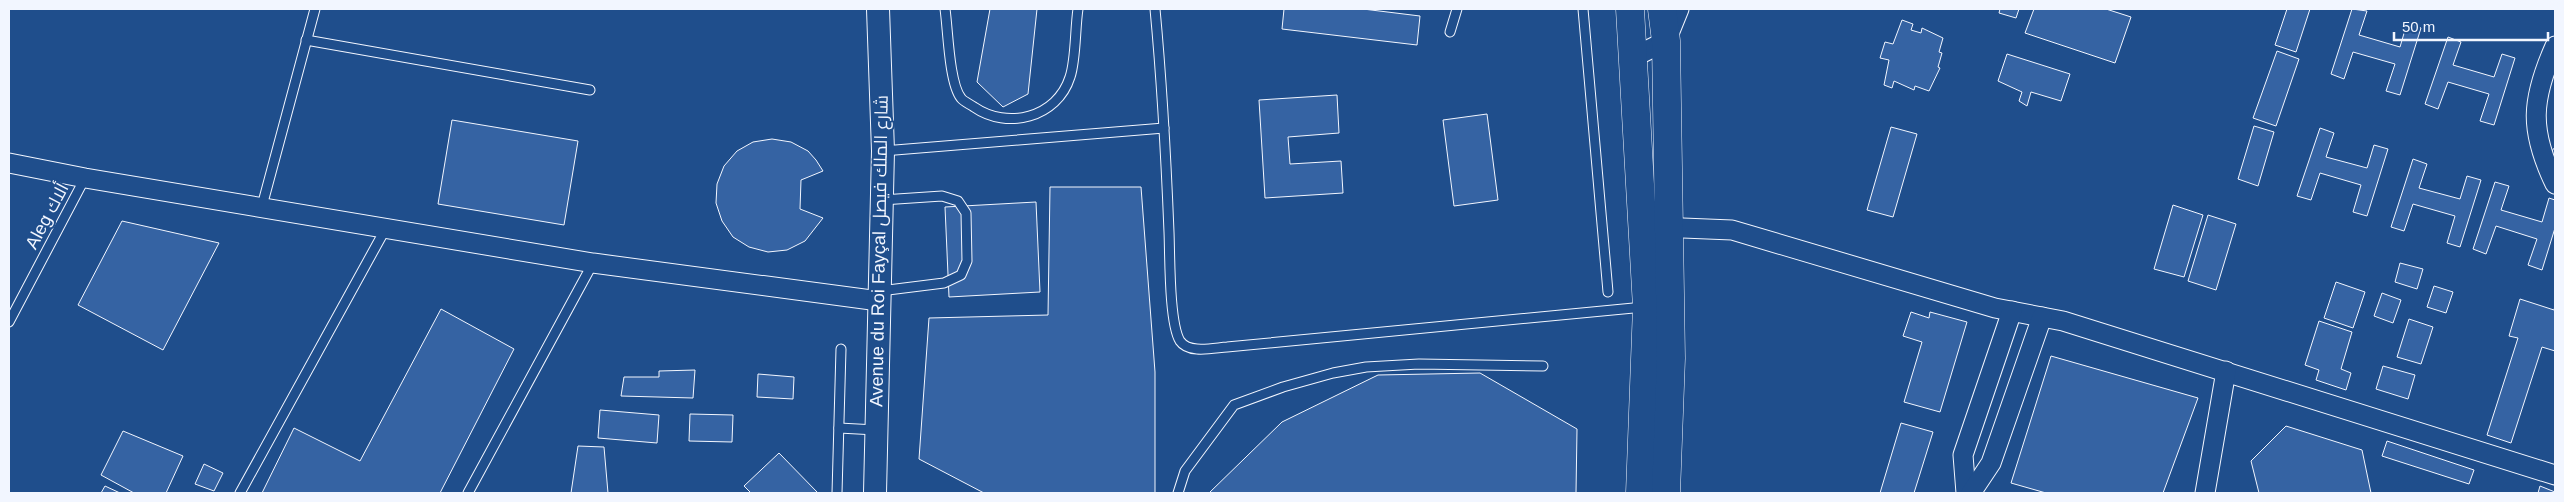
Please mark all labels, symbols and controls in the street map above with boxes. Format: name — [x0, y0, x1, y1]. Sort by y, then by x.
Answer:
scale bar — [2394, 10, 2548, 42]
text: 50 m — [2402, 18, 2435, 35]
street label: Avenue du Roi Fayçal شارع الملك فيصل — [866, 95, 894, 407]
street label: Aleg ألاك — [20, 179, 73, 252]

